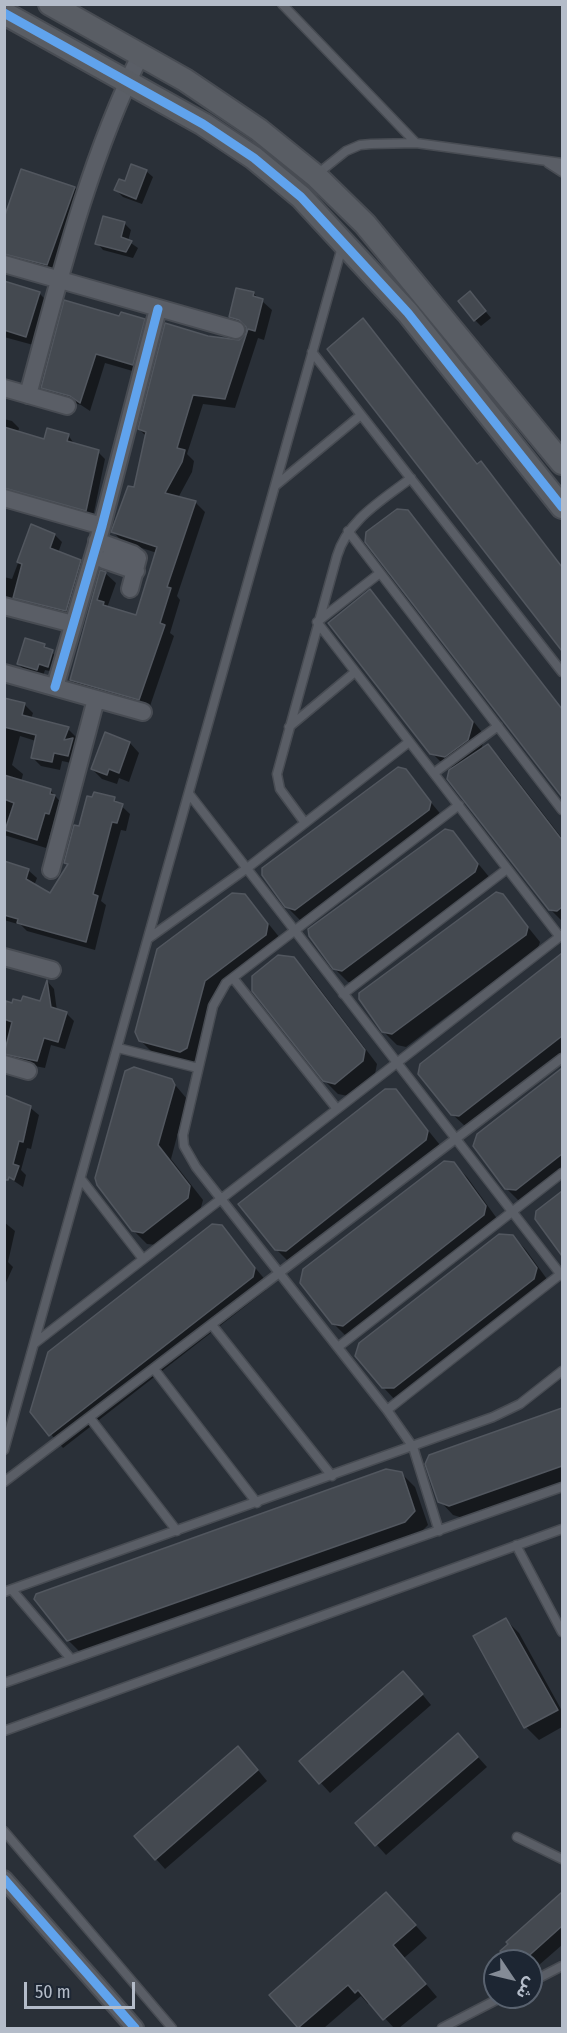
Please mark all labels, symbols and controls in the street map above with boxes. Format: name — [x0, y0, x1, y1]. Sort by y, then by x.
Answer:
north arrow — [483, 1949, 543, 2009]
scale bar — [27, 1970, 138, 2008]
text: ش — [512, 1974, 541, 2003]
text: 50 m — [35, 1981, 71, 2003]

